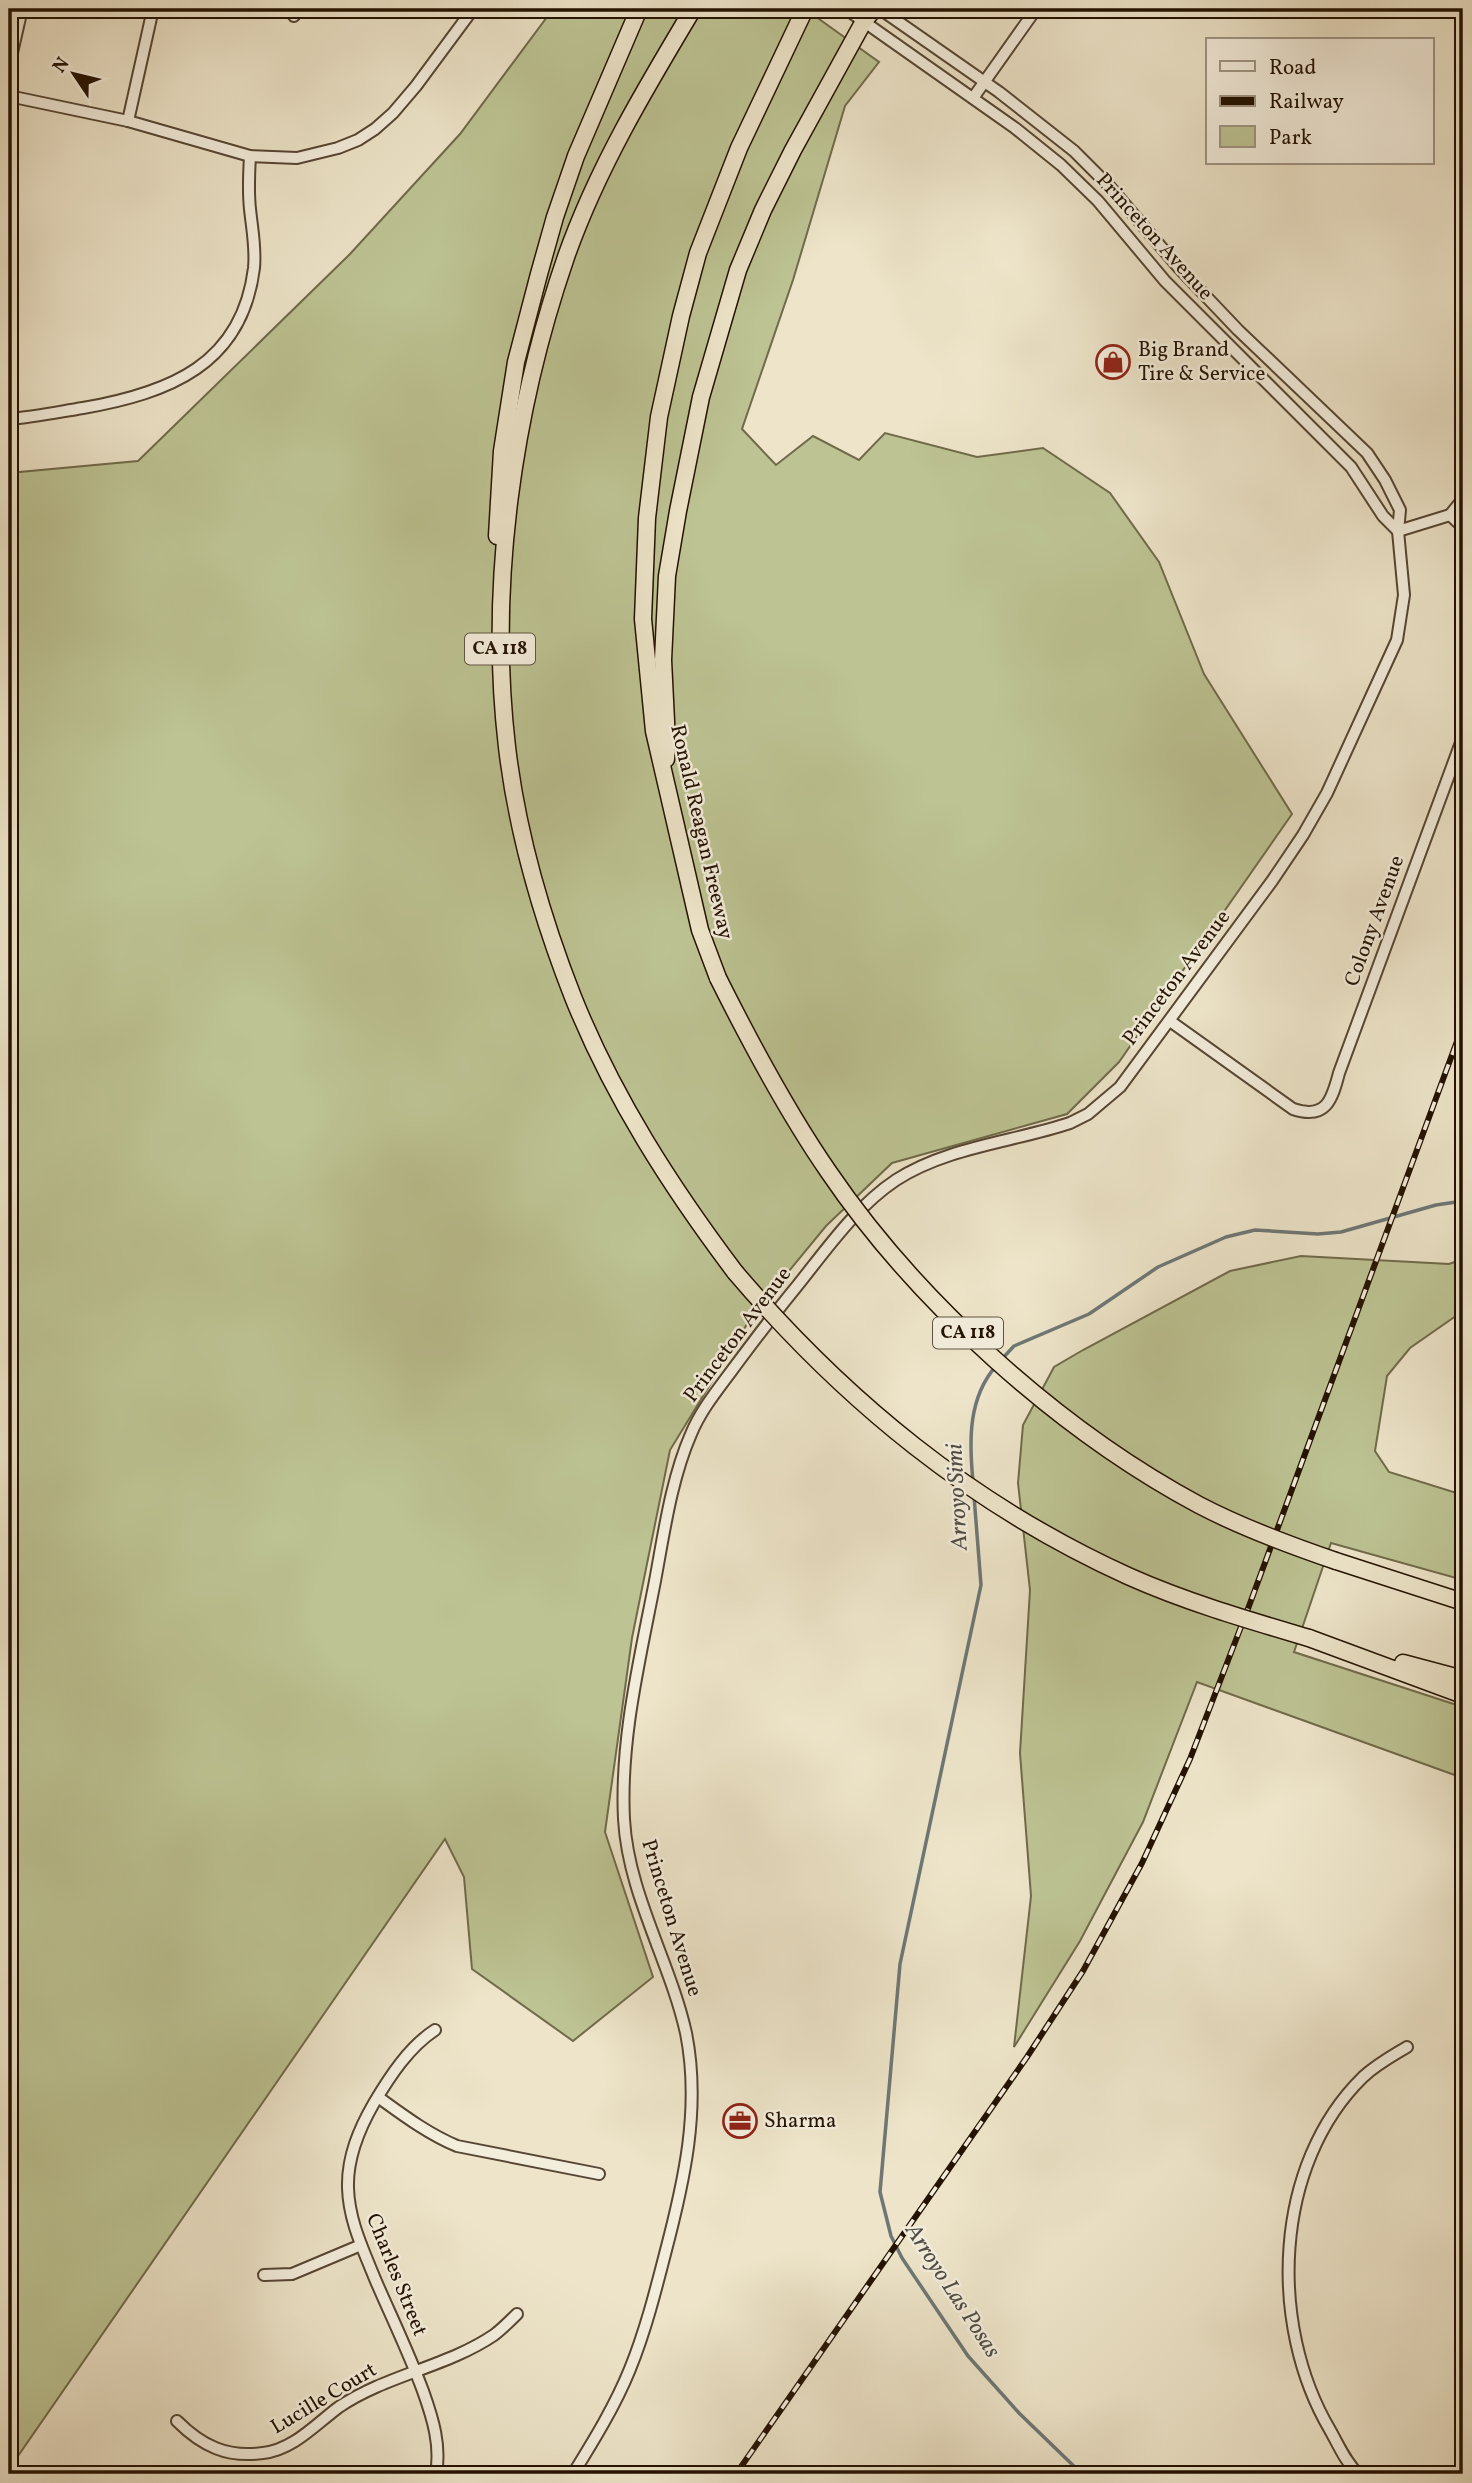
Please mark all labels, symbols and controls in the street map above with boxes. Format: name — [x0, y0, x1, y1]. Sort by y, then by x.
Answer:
north arrow — [38, 38, 108, 108]
legend — [1206, 38, 1434, 164]
text: N — [47, 52, 76, 79]
text: Road — [1269, 54, 1316, 83]
text: Railway — [1269, 88, 1345, 117]
text: Park — [1269, 124, 1312, 153]
street label: Princeton Avenue — [1089, 167, 1219, 307]
place label: Big Brand Tire & Service — [1138, 336, 1265, 389]
shop icon: Big Brand Tire & Service — [1094, 343, 1132, 381]
road number: CA 118 — [465, 634, 535, 664]
street label: Ronald Reagan Freeway — [662, 722, 740, 943]
street label: Colony Avenue — [1338, 851, 1412, 991]
street label: Princeton Avenue — [1116, 904, 1238, 1052]
street label: Princeton Avenue — [677, 1261, 799, 1409]
road number: CA 118 — [933, 1317, 1003, 1348]
water label: Arroyo Simi — [939, 1442, 977, 1552]
street label: Princeton Avenue — [633, 1836, 709, 2000]
office icon: Sharma — [721, 2102, 759, 2140]
place label: Sharma — [764, 2107, 836, 2136]
street label: Charles Street — [358, 2209, 434, 2341]
water label: Arroyo Las Posas — [896, 2217, 1008, 2365]
street label: Lucille Court — [266, 2356, 382, 2442]

